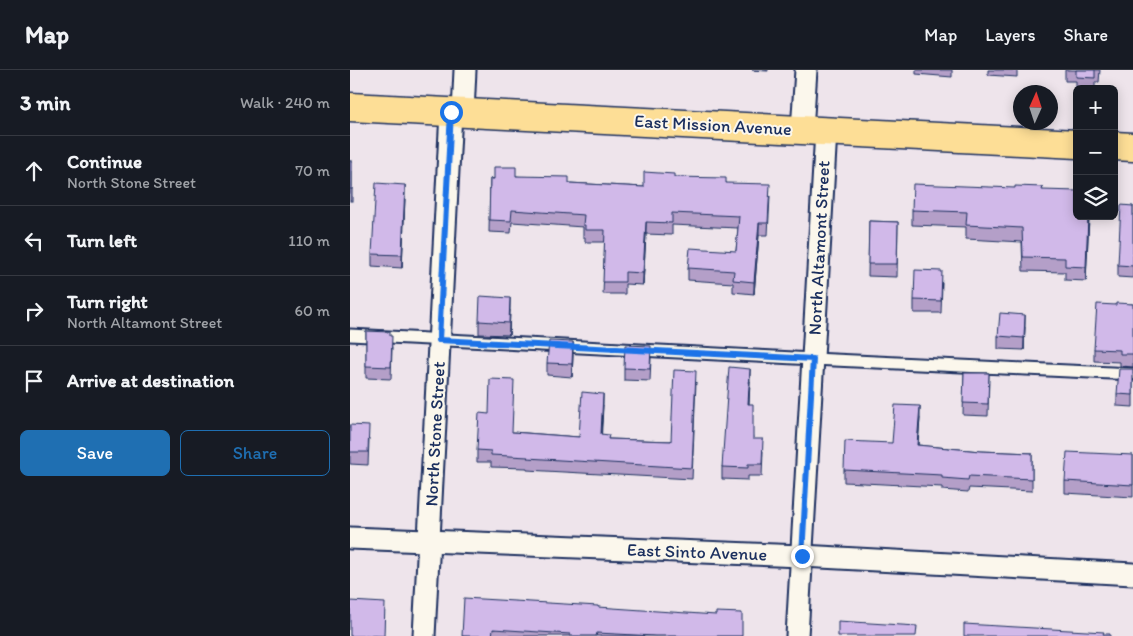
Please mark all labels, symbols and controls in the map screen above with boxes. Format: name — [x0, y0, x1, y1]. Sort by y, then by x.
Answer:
text: Map — [25, 20, 69, 49]
text: Map — [924, 24, 957, 46]
text: Layers — [985, 24, 1035, 46]
text: Share — [1063, 24, 1108, 46]
north arrow — [1013, 85, 1058, 130]
map controls — [1073, 85, 1118, 220]
button: + — [1073, 85, 1118, 130]
text: 3 min — [20, 90, 70, 115]
text: Walk · 240 m — [240, 93, 330, 112]
route start — [440, 101, 463, 124]
street label: East Mission Avenue — [634, 110, 792, 140]
button: − — [1073, 130, 1118, 175]
text: Continue — [67, 150, 142, 173]
icon: ahead — [20, 157, 48, 185]
street label: North Altamont Street — [803, 160, 835, 336]
text: 70 m — [295, 161, 330, 180]
text: North Stone Street — [67, 173, 196, 192]
button: layers — [1073, 175, 1118, 220]
icon: left — [20, 227, 48, 255]
text: Turn left — [67, 229, 137, 252]
text: 110 m — [288, 231, 330, 250]
text: Turn right — [67, 290, 148, 313]
icon: right — [20, 297, 48, 325]
text: 60 m — [295, 301, 330, 320]
text: North Altamont Street — [67, 313, 222, 332]
street label: North Stone Street — [420, 361, 450, 507]
icon: arrive — [20, 367, 48, 395]
text: Arrive at destination — [67, 369, 234, 392]
button: Save — [20, 430, 170, 476]
button: Share — [180, 430, 330, 476]
street label: East Sinto Avenue — [627, 539, 767, 565]
route end — [791, 545, 814, 568]

